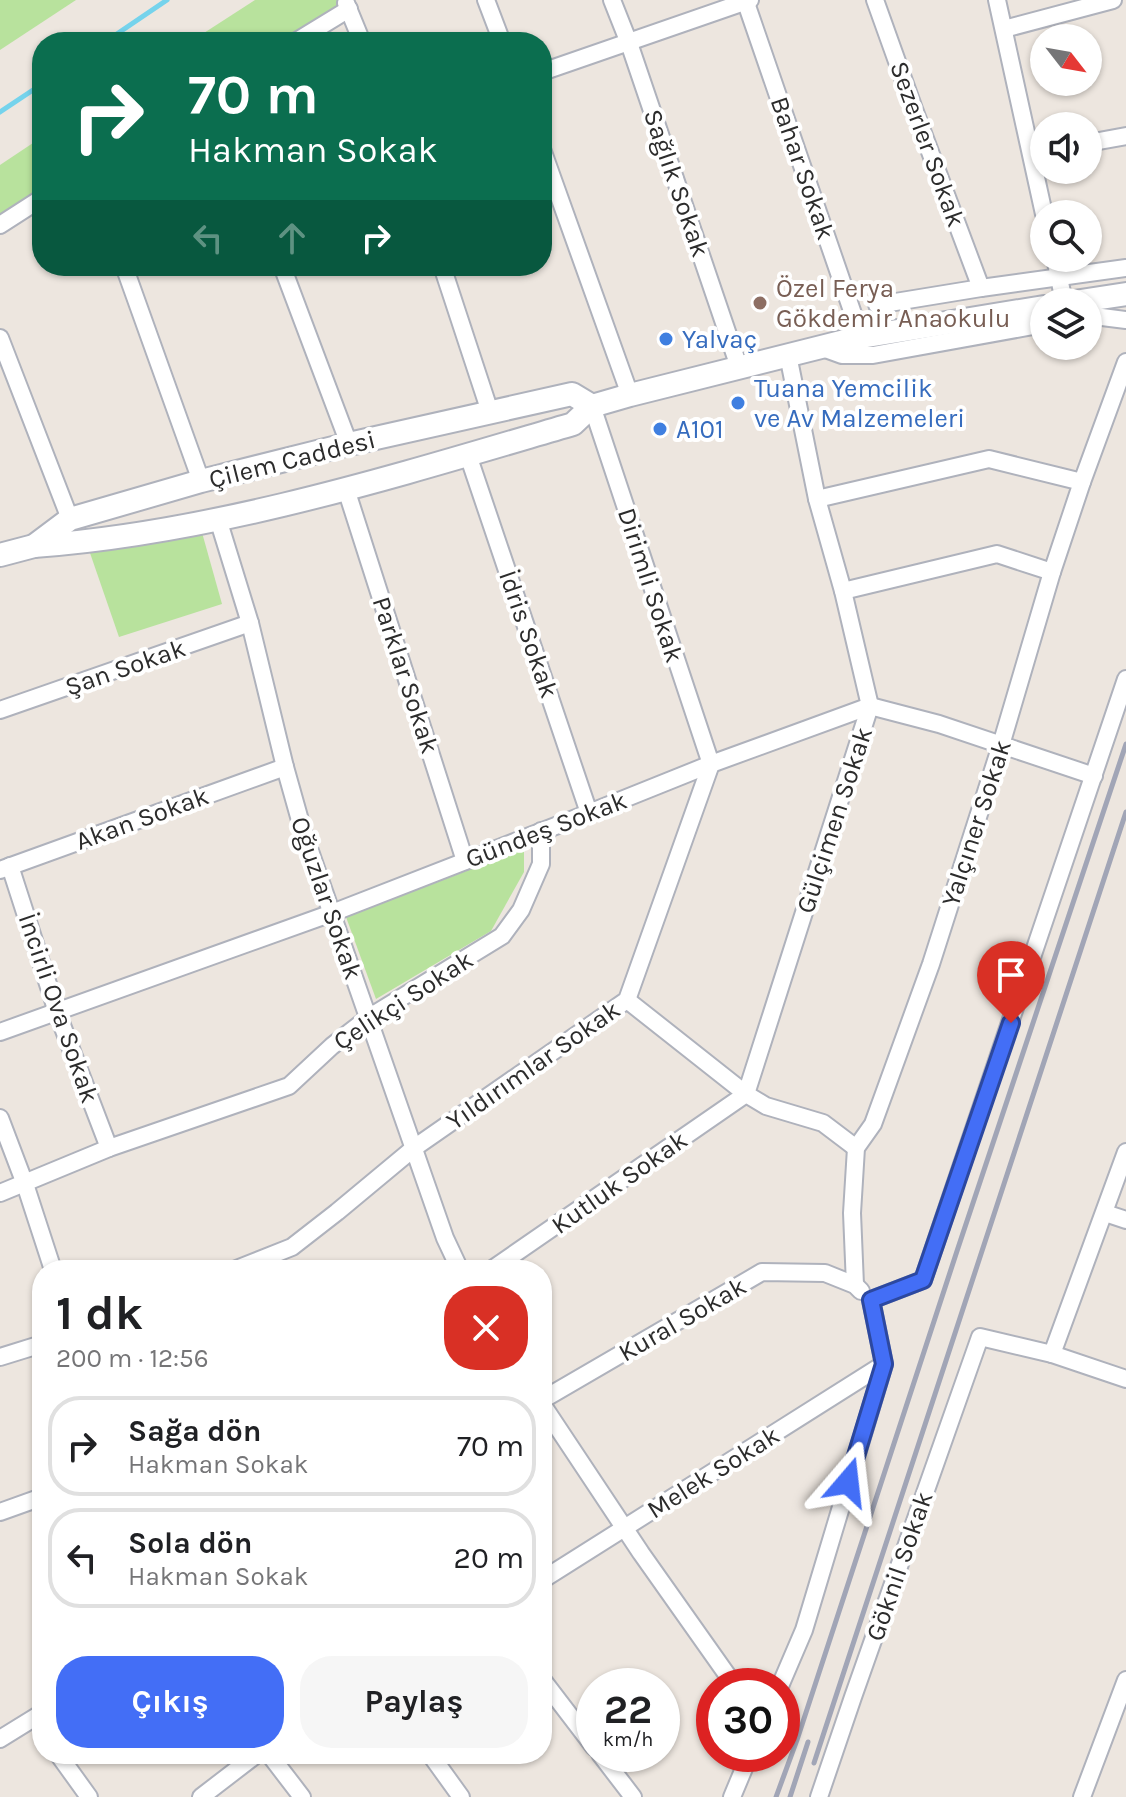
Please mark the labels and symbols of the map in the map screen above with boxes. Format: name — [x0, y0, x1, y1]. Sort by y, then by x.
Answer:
north arrow — [1030, 24, 1102, 96]
street label: Sezerler Sokak — [883, 57, 972, 231]
street label: Bahar Sokak — [764, 92, 842, 244]
street label: Sağlık Sokak — [637, 105, 716, 261]
place label: Özel Ferya Gökdemir Anaokulu — [776, 273, 1011, 334]
marker: Özel Ferya Gökdemir Anaokulu — [751, 294, 769, 312]
place label: Yalvaç — [682, 324, 757, 355]
marker: Yalvaç — [657, 330, 675, 348]
place label: Tuana Yemcilik ve Av Malzemeleri — [754, 373, 965, 434]
marker: Tuana Yemcilik ve Av Malzemeleri — [729, 394, 747, 412]
place label: A101 — [676, 414, 724, 445]
marker: A101 — [651, 420, 669, 438]
street label: Çilem Caddesi — [206, 424, 379, 495]
street label: Dirimli Sokak — [611, 504, 690, 667]
street label: İdris Sokak — [492, 566, 565, 702]
street label: Parklar Sokak — [366, 593, 446, 758]
street label: Şan Sokak — [61, 632, 190, 703]
street label: Gülçimen Sokak — [790, 723, 879, 917]
street label: Yalçıner Sokak — [935, 736, 1018, 910]
street label: Akan Sokak — [71, 780, 213, 857]
street label: Gündeş Sokak — [461, 784, 631, 874]
street label: Oğuzlar Sokak — [284, 813, 369, 984]
street label: İncirli Ova Sokak — [12, 909, 106, 1107]
pin — [977, 941, 1045, 1023]
street label: Çelikçi Sokak — [328, 944, 479, 1057]
street label: Yıldırımlar Sokak — [441, 994, 626, 1137]
street label: Kutluk Sokak — [545, 1124, 693, 1241]
street label: Kural Sokak — [613, 1270, 752, 1368]
street label: Melek Sokak — [641, 1419, 785, 1525]
position arrow — [806, 1440, 890, 1524]
street label: Göknil Sokak — [859, 1487, 940, 1645]
speed limit sign: 30 — [696, 1668, 800, 1772]

